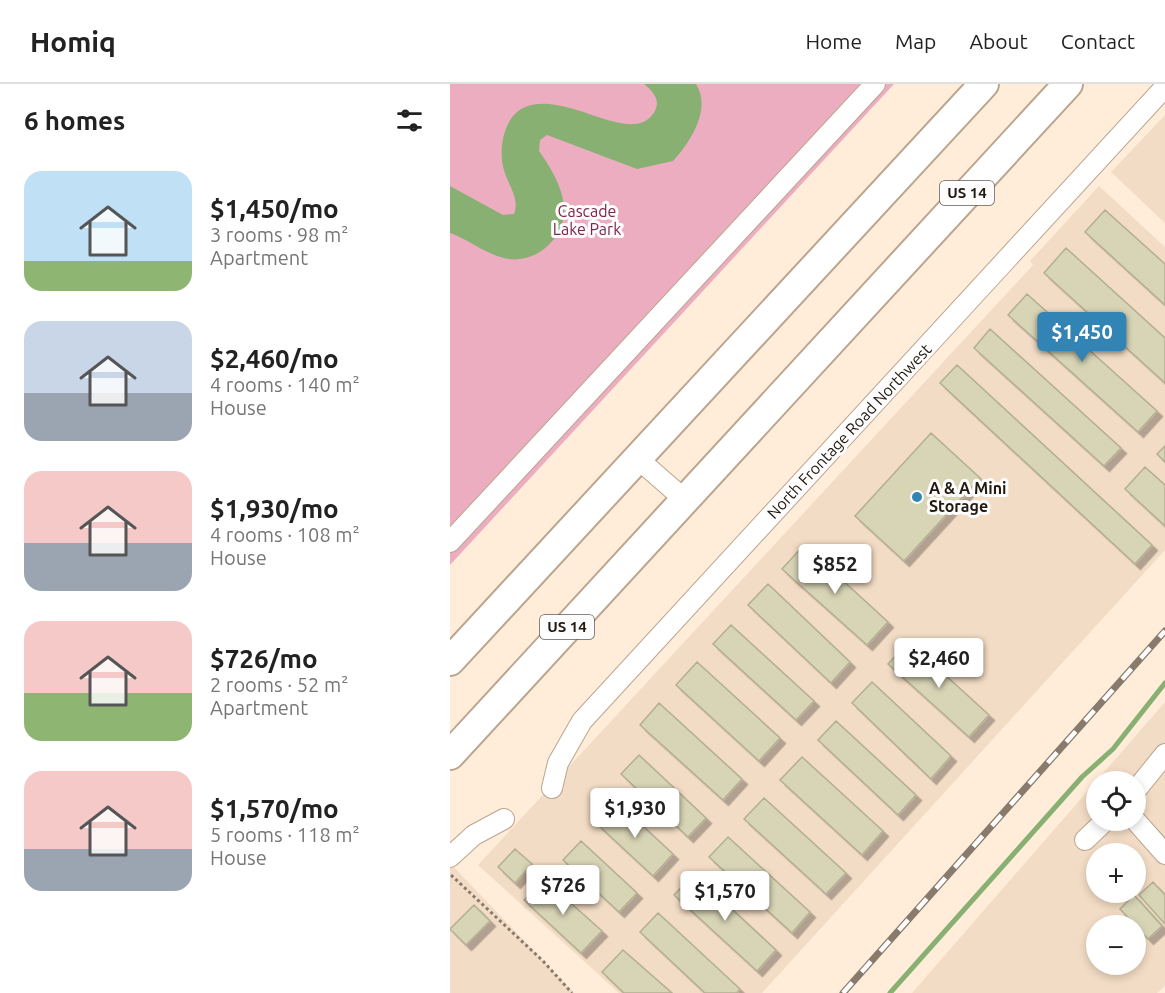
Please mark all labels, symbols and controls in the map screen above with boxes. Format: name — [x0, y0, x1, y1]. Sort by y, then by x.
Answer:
text: Homiq — [30, 26, 116, 57]
text: Home — [805, 29, 862, 53]
text: Map — [895, 29, 936, 53]
text: About — [969, 29, 1028, 53]
text: Contact — [1061, 29, 1135, 53]
icon: filters — [393, 104, 426, 137]
text: 6 homes — [24, 106, 125, 135]
road number: US 14 — [940, 181, 994, 205]
text: $1,450/mo — [210, 194, 339, 223]
icon: home — [72, 195, 144, 267]
park label: Cascade Lake Park — [553, 202, 621, 238]
text: 3 rooms · 98 m² — [210, 223, 348, 246]
text: Apartment — [210, 246, 308, 269]
pin: $1,450 — [1033, 312, 1131, 363]
text: $1,450 — [1051, 320, 1113, 343]
street label: North Frontage Road Northwest — [763, 339, 935, 522]
text: $2,460/mo — [210, 344, 339, 373]
icon: home — [72, 345, 144, 417]
text: 4 rooms · 140 m² — [210, 373, 360, 396]
text: House — [210, 396, 267, 419]
place label: A & A Mini Storage — [929, 479, 1006, 515]
marker: A & A Mini Storage — [910, 490, 924, 504]
text: $1,930/mo — [210, 494, 339, 523]
icon: home — [72, 495, 144, 567]
text: 4 rooms · 108 m² — [210, 523, 360, 546]
pin: $852 — [799, 544, 871, 595]
text: House — [210, 546, 267, 569]
text: $852 — [812, 552, 858, 575]
road number: US 14 — [540, 615, 594, 639]
pin: $2,460 — [890, 638, 988, 689]
text: $726/mo — [210, 644, 318, 673]
icon: home — [72, 645, 144, 717]
text: $2,460 — [908, 646, 970, 669]
text: 2 rooms · 52 m² — [210, 673, 348, 696]
text: Apartment — [210, 696, 308, 719]
map controls — [1086, 771, 1146, 975]
button: locate — [1086, 771, 1146, 831]
pin: $1,930 — [586, 788, 684, 839]
text: $1,570/mo — [210, 794, 339, 823]
icon: home — [72, 795, 144, 867]
text: $1,930 — [604, 796, 666, 819]
text: 5 rooms · 118 m² — [210, 823, 360, 846]
button: + — [1086, 843, 1146, 903]
text: House — [210, 846, 267, 869]
pin: $726 — [527, 865, 599, 916]
pin: $1,570 — [676, 871, 774, 922]
text: $726 — [540, 873, 586, 896]
text: $1,570 — [694, 879, 756, 902]
button: − — [1086, 915, 1146, 975]

